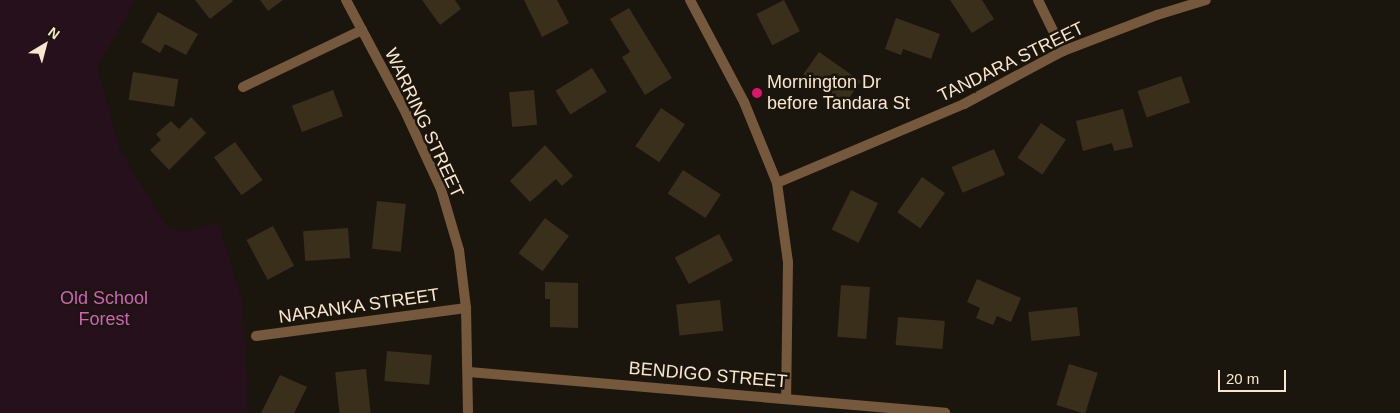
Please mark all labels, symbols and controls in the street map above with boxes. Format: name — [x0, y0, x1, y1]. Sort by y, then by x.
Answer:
street label: TANDARA STREET — [934, 17, 1088, 107]
north arrow — [20, 20, 70, 70]
text: N — [45, 24, 63, 42]
street label: WARRING STREET — [380, 45, 468, 201]
place label: Mornington Dr before Tandara St — [767, 72, 910, 115]
marker: Mornington Dr before Tandara St — [751, 87, 763, 99]
street label: NARANKA STREET — [277, 284, 441, 328]
park label: Old School Forest — [60, 288, 148, 330]
street label: BENDIGO STREET — [628, 357, 788, 393]
scale bar — [1220, 360, 1288, 392]
text: 20 m — [1226, 370, 1259, 387]

